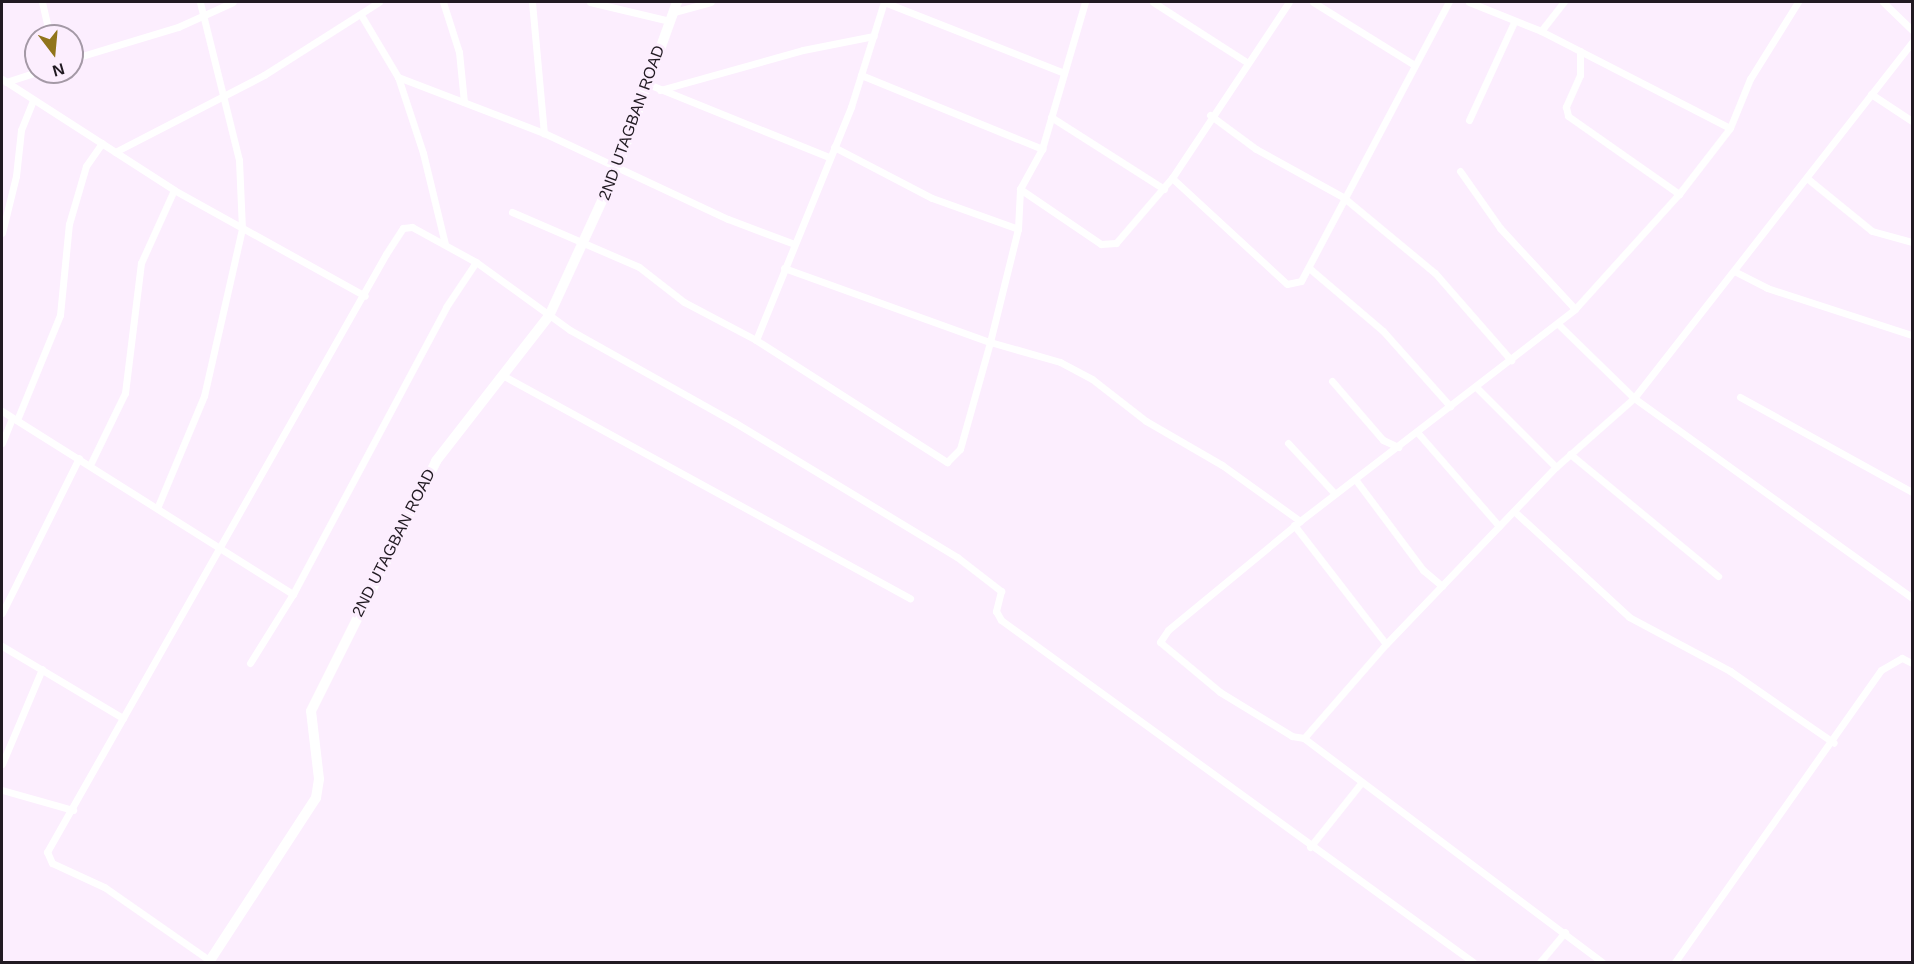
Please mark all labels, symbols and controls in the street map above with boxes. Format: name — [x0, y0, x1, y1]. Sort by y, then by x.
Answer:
north arrow — [24, 24, 84, 84]
street label: 2ND UTAGBAN ROAD — [595, 43, 669, 203]
text: N — [51, 60, 66, 80]
street label: 2ND UTAGBAN ROAD — [348, 466, 440, 620]

